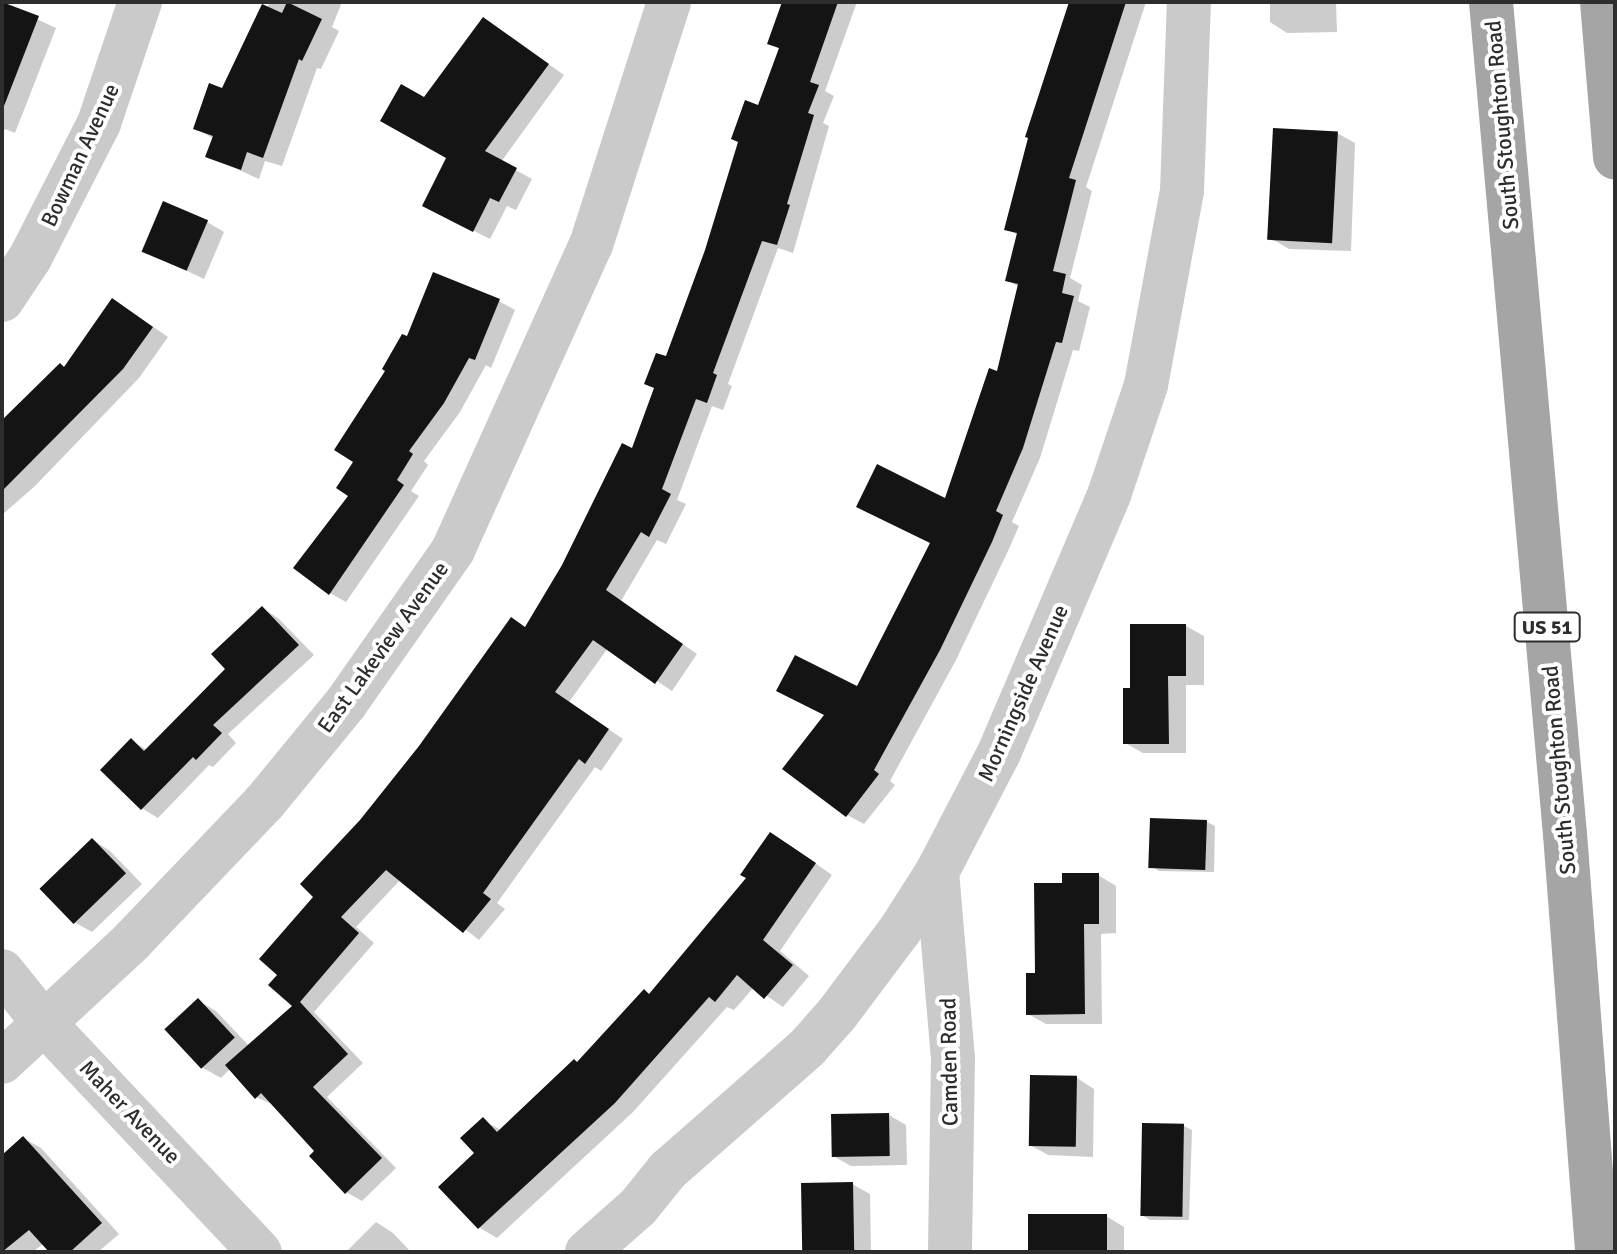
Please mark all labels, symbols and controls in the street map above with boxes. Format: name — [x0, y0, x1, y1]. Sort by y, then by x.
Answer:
street label: South Stoughton Road — [1480, 19, 1524, 231]
street label: Bowman Avenue — [35, 79, 125, 231]
street label: East Lakeview Avenue — [312, 556, 454, 738]
street label: Morningside Avenue — [972, 600, 1074, 786]
road number: US 51 — [1513, 611, 1581, 643]
street label: South Stoughton Road — [1537, 664, 1581, 876]
street label: Camden Road — [935, 998, 963, 1126]
street label: Maher Avenue — [74, 1055, 186, 1169]

